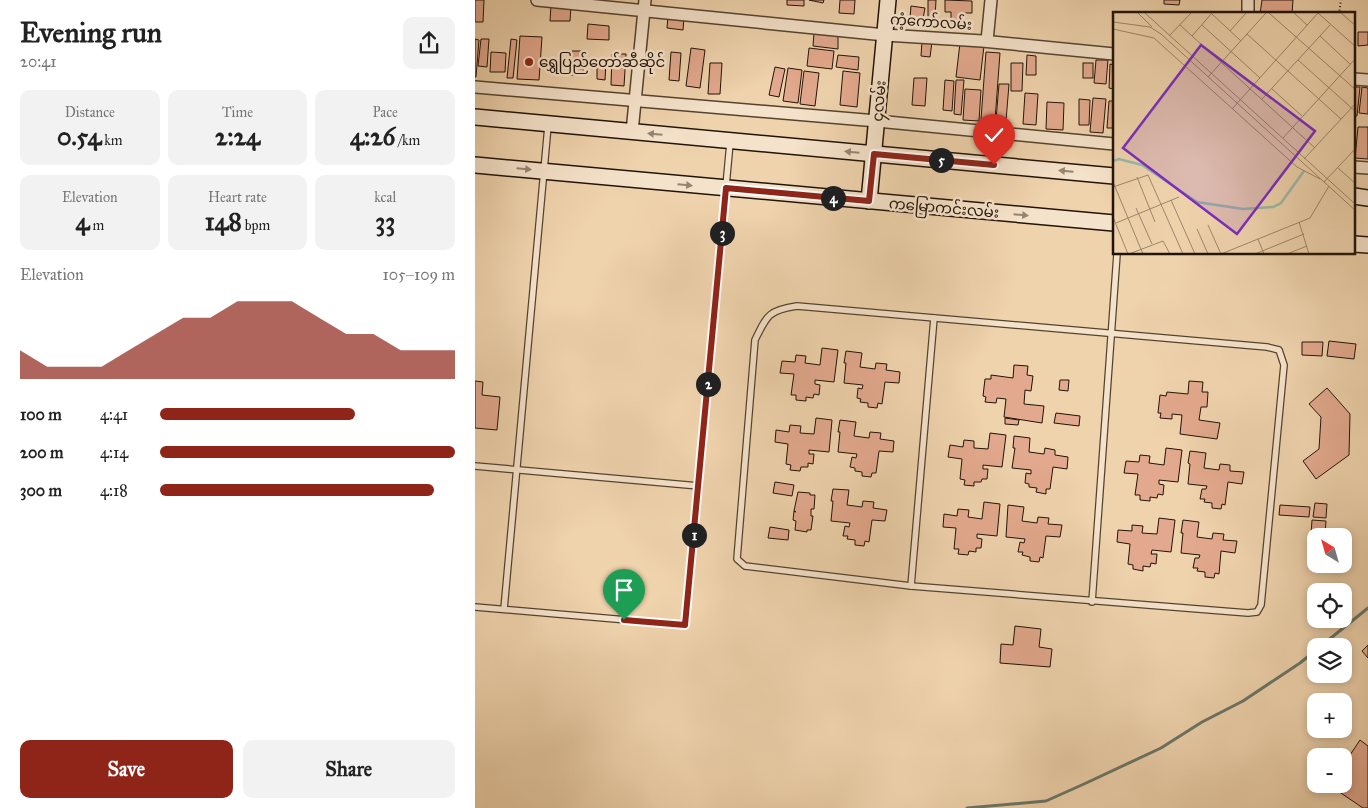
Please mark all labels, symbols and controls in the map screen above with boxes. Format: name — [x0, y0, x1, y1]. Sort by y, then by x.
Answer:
street label: ကံ့ကော်လမ်း — [889, 9, 973, 35]
inset map — [1113, 12, 1356, 255]
text: Evening run — [20, 15, 162, 50]
button: share — [403, 17, 455, 69]
text: 20:41 — [20, 52, 56, 71]
place label: ရွှေပြည်တော်ဆီဆိုင် — [539, 52, 665, 74]
marker: ရွှေပြည်တော်ဆီဆိုင် — [523, 56, 535, 68]
street label: ၄လမ်း — [867, 79, 893, 123]
text: Distance — [65, 104, 115, 121]
text: Time — [222, 104, 253, 121]
text: Pace — [372, 104, 398, 121]
pin — [973, 114, 1015, 165]
text: 0.54 — [57, 121, 101, 152]
text: 2:24 — [215, 121, 260, 152]
text: 4:26 — [350, 121, 395, 152]
icon: check — [980, 121, 1008, 149]
one-way arrow — [647, 130, 663, 138]
text: km — [101, 132, 123, 149]
text: /km — [395, 132, 420, 149]
one-way arrow — [843, 148, 859, 156]
pin: 5 — [929, 148, 953, 172]
text: 5 — [938, 152, 945, 169]
one-way arrow — [516, 166, 532, 174]
one-way arrow — [1057, 167, 1073, 175]
one-way arrow — [678, 181, 694, 189]
pin: 4 — [821, 186, 845, 210]
text: Elevation — [62, 189, 118, 206]
text: Heart rate — [208, 189, 267, 206]
text: kcal — [374, 189, 396, 206]
text: 4 — [830, 190, 837, 207]
street label: ကမြောကင်းလမ်း — [888, 193, 1000, 225]
text: 4 — [75, 206, 89, 237]
text: 148 — [205, 206, 242, 237]
text: 33 — [375, 206, 395, 237]
one-way arrow — [1014, 211, 1030, 219]
text: m — [89, 217, 104, 234]
text: bpm — [242, 217, 270, 234]
pin: 3 — [709, 220, 735, 246]
text: 3 — [720, 225, 725, 242]
text: Elevation — [20, 265, 84, 284]
text: 105–109 m — [383, 265, 455, 284]
pin: 2 — [695, 372, 721, 396]
text: 2 — [705, 376, 712, 393]
text: 100 m — [20, 405, 62, 424]
text: 4:41 — [100, 405, 128, 424]
text: 200 m — [20, 443, 63, 462]
text: 4:14 — [100, 443, 128, 462]
text: 300 m — [20, 481, 62, 500]
text: 4:18 — [100, 481, 128, 500]
pin: 1 — [681, 522, 707, 548]
text: 1 — [692, 527, 697, 544]
north arrow — [1307, 528, 1353, 572]
map controls — [1307, 528, 1352, 793]
pin — [603, 569, 645, 620]
icon: arrive — [610, 576, 638, 604]
button: locate — [1307, 583, 1352, 628]
button: layers — [1307, 638, 1352, 683]
button: + — [1307, 693, 1352, 738]
button: Save — [20, 740, 233, 798]
button: Share — [243, 740, 455, 798]
button: − — [1307, 748, 1352, 793]

